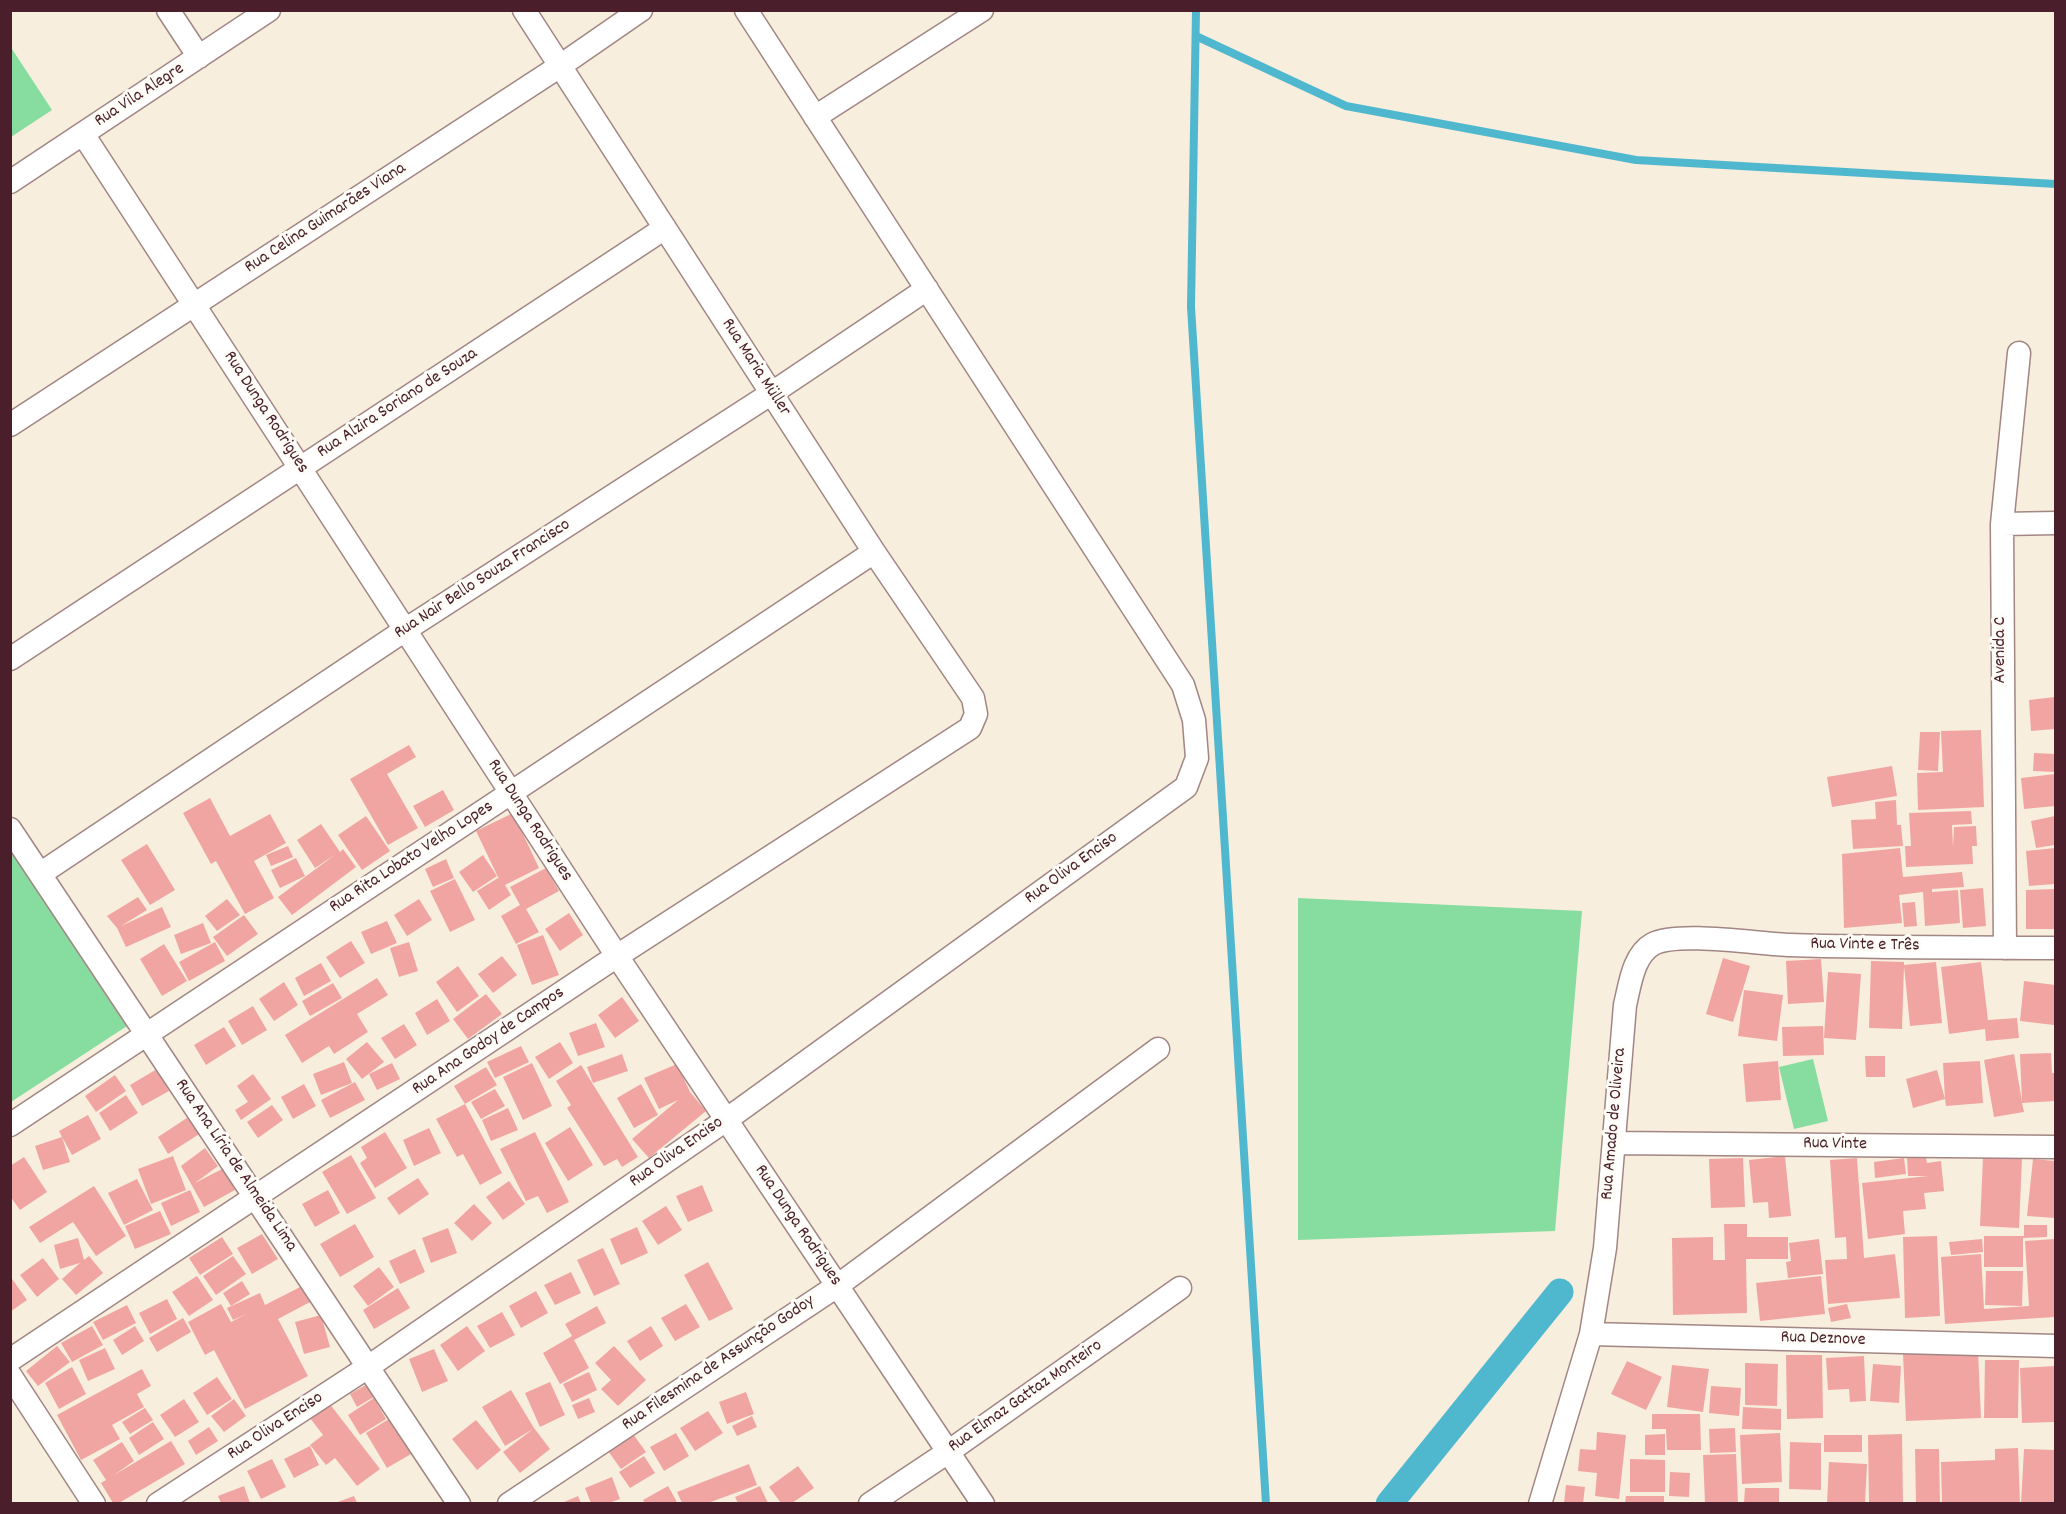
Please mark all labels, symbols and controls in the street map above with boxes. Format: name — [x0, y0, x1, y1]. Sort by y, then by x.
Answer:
street label: Rua Vila Alegre — [91, 59, 189, 133]
street label: Rua Celina Guimarães Viana — [241, 159, 411, 279]
street label: Rua Maria Müller — [715, 315, 795, 421]
street label: Rua Alzira Soriano de Souza — [314, 344, 482, 464]
street label: Rua Dunga Rodrigues — [217, 348, 313, 478]
street label: Rua Nair Bello Souza Francisco — [391, 515, 575, 645]
street label: Avenida C — [1991, 617, 2013, 683]
street label: Rua Dunga Rodrigues — [481, 756, 577, 886]
street label: Rua Rita Lobato Velho Lopes — [326, 797, 498, 919]
street label: Rua Oliva Enciso — [1021, 828, 1123, 910]
street label: Rua Vinte e Três — [1810, 934, 1920, 958]
street label: Rua Ana Godoy de Campos — [409, 983, 569, 1101]
street label: Rua Amado de Oliveira — [1598, 1047, 1632, 1201]
street label: Rua Ana Líria de Almeida Lima — [169, 1076, 301, 1256]
street label: Rua Oliva Enciso — [626, 1113, 728, 1193]
street label: Rua Vinte — [1803, 1134, 1867, 1156]
street label: Rua Dunga Rodrigues — [749, 1161, 845, 1291]
street label: Rua Filesmina de Assunção Godoy — [619, 1291, 819, 1437]
street label: Rua Deznove — [1780, 1328, 1866, 1352]
street label: Rua Elmaz Gattaz Monteiro — [945, 1336, 1107, 1458]
street label: Rua Oliva Enciso — [224, 1388, 328, 1466]

